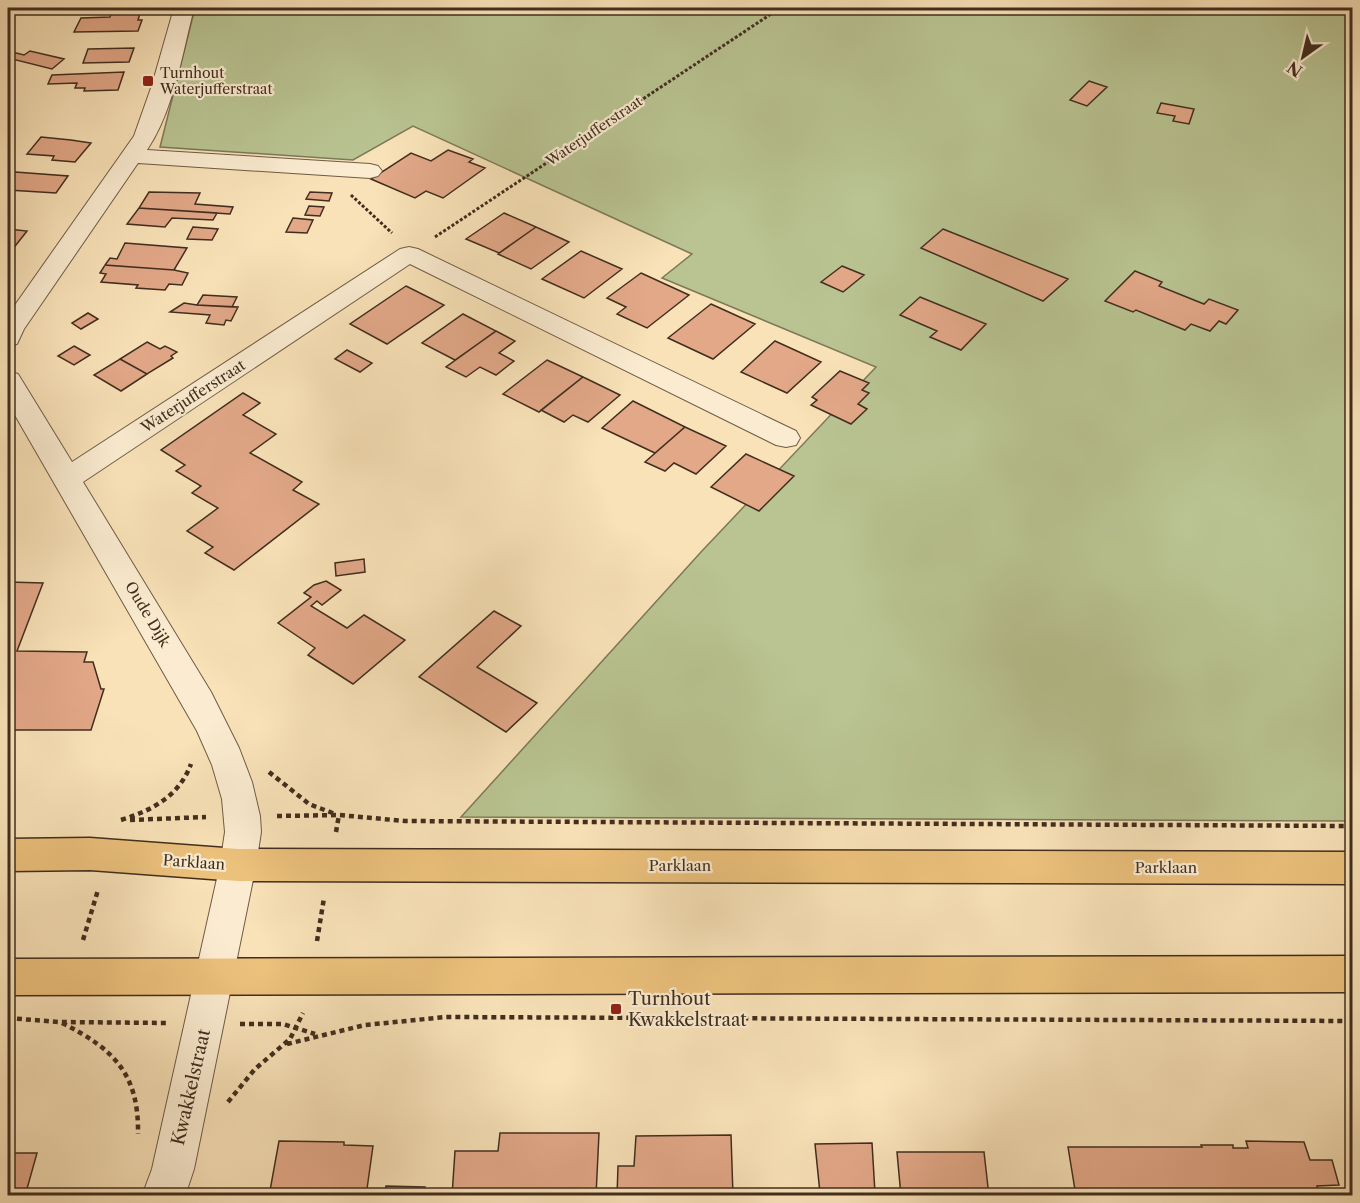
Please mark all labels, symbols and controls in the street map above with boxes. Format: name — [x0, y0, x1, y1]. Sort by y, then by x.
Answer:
north arrow — [1273, 27, 1333, 87]
text: N — [1283, 57, 1306, 82]
place label: Turnhout Waterjufferstraat — [159, 64, 273, 98]
marker: Turnhout Waterjufferstraat — [141, 74, 155, 88]
street label: Waterjufferstraat — [542, 92, 646, 170]
street label: Waterjufferstraat — [136, 355, 249, 437]
street label: Oude Dijk — [121, 578, 176, 651]
street label: Parklaan — [162, 850, 226, 874]
street label: Parklaan — [649, 856, 712, 875]
street label: Parklaan — [1135, 858, 1198, 877]
place label: Turnhout Kwakkelstraat — [628, 988, 747, 1031]
marker: Turnhout Kwakkelstraat — [609, 1002, 623, 1016]
street label: Kwakkelstraat — [167, 1026, 215, 1147]

